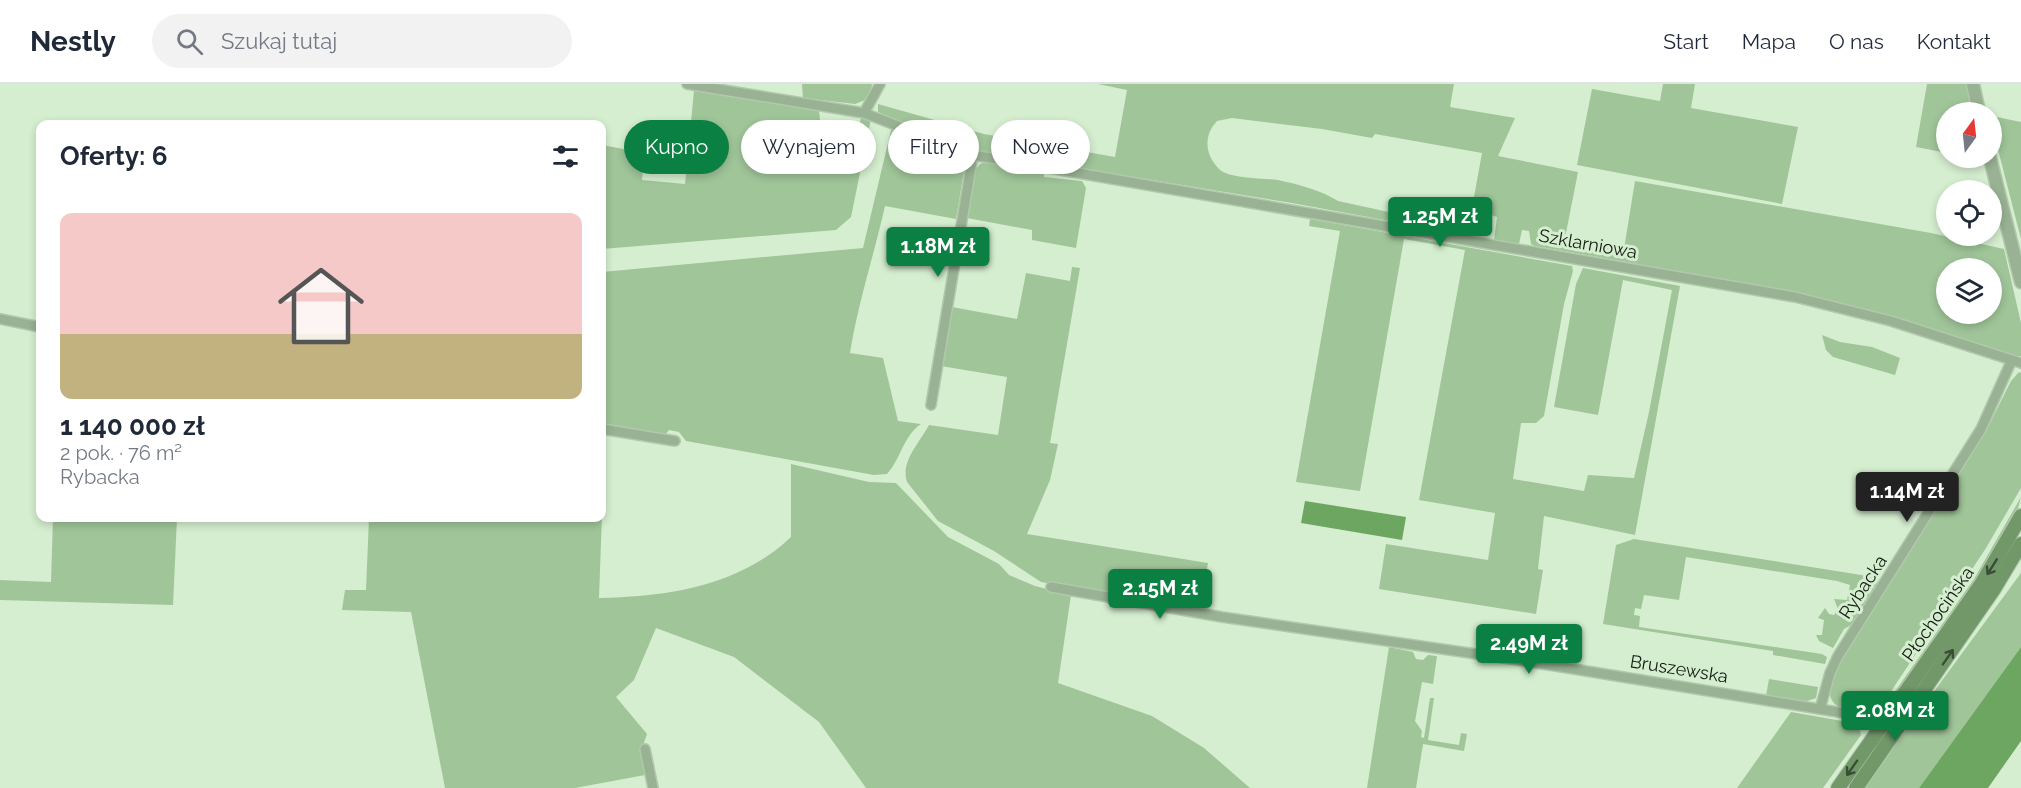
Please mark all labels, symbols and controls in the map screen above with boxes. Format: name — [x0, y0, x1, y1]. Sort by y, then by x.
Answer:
search box — [152, 14, 572, 68]
text: Nestly — [30, 25, 116, 58]
icon: search — [173, 25, 206, 58]
text: Szukaj tutaj — [221, 28, 337, 54]
text: Start — [1663, 29, 1709, 54]
text: Mapa — [1742, 29, 1796, 54]
text: O nas — [1829, 29, 1884, 54]
text: Kontakt — [1917, 29, 1991, 54]
north arrow — [1936, 102, 2002, 168]
map controls — [1936, 102, 2002, 324]
chip: Kupno — [624, 120, 729, 174]
chip: Wynajem — [741, 120, 876, 174]
chip: Filtry — [888, 120, 979, 174]
chip: Nowe — [991, 120, 1090, 174]
icon: filters — [549, 140, 582, 173]
text: Oferty: 6 — [60, 141, 167, 171]
button: locate — [1936, 180, 2002, 246]
pin: 1.25M zł — [1378, 197, 1502, 248]
text: 1.25M zł — [1402, 204, 1478, 228]
street label: Szklarniowa — [1537, 225, 1639, 262]
pin: 1.18M zł — [876, 227, 1000, 278]
text: 1.18M zł — [900, 234, 976, 258]
icon: home — [267, 252, 375, 360]
button: layers — [1936, 258, 2002, 324]
text: 1 140 000 zł — [60, 411, 205, 441]
text: 2 pok. · 76 m² — [60, 441, 182, 465]
text: Rybacka — [60, 465, 140, 489]
pin: 1.14M zł — [1845, 472, 1969, 523]
text: 1.14M zł — [1870, 479, 1944, 503]
street label: Rybacka — [1834, 551, 1891, 622]
one-way arrow — [1986, 558, 1998, 575]
street label: Płochocińska — [1897, 562, 1978, 665]
pin: 2.15M zł — [1098, 569, 1222, 620]
text: 2.15M zł — [1122, 576, 1198, 600]
pin: 2.49M zł — [1467, 624, 1591, 675]
text: 2.49M zł — [1490, 631, 1568, 655]
one-way arrow — [1941, 649, 1954, 666]
street label: Bruszewska — [1629, 650, 1730, 687]
pin: 2.08M zł — [1833, 691, 1957, 742]
text: 2.08M zł — [1856, 698, 1934, 722]
one-way arrow — [1846, 759, 1858, 775]

